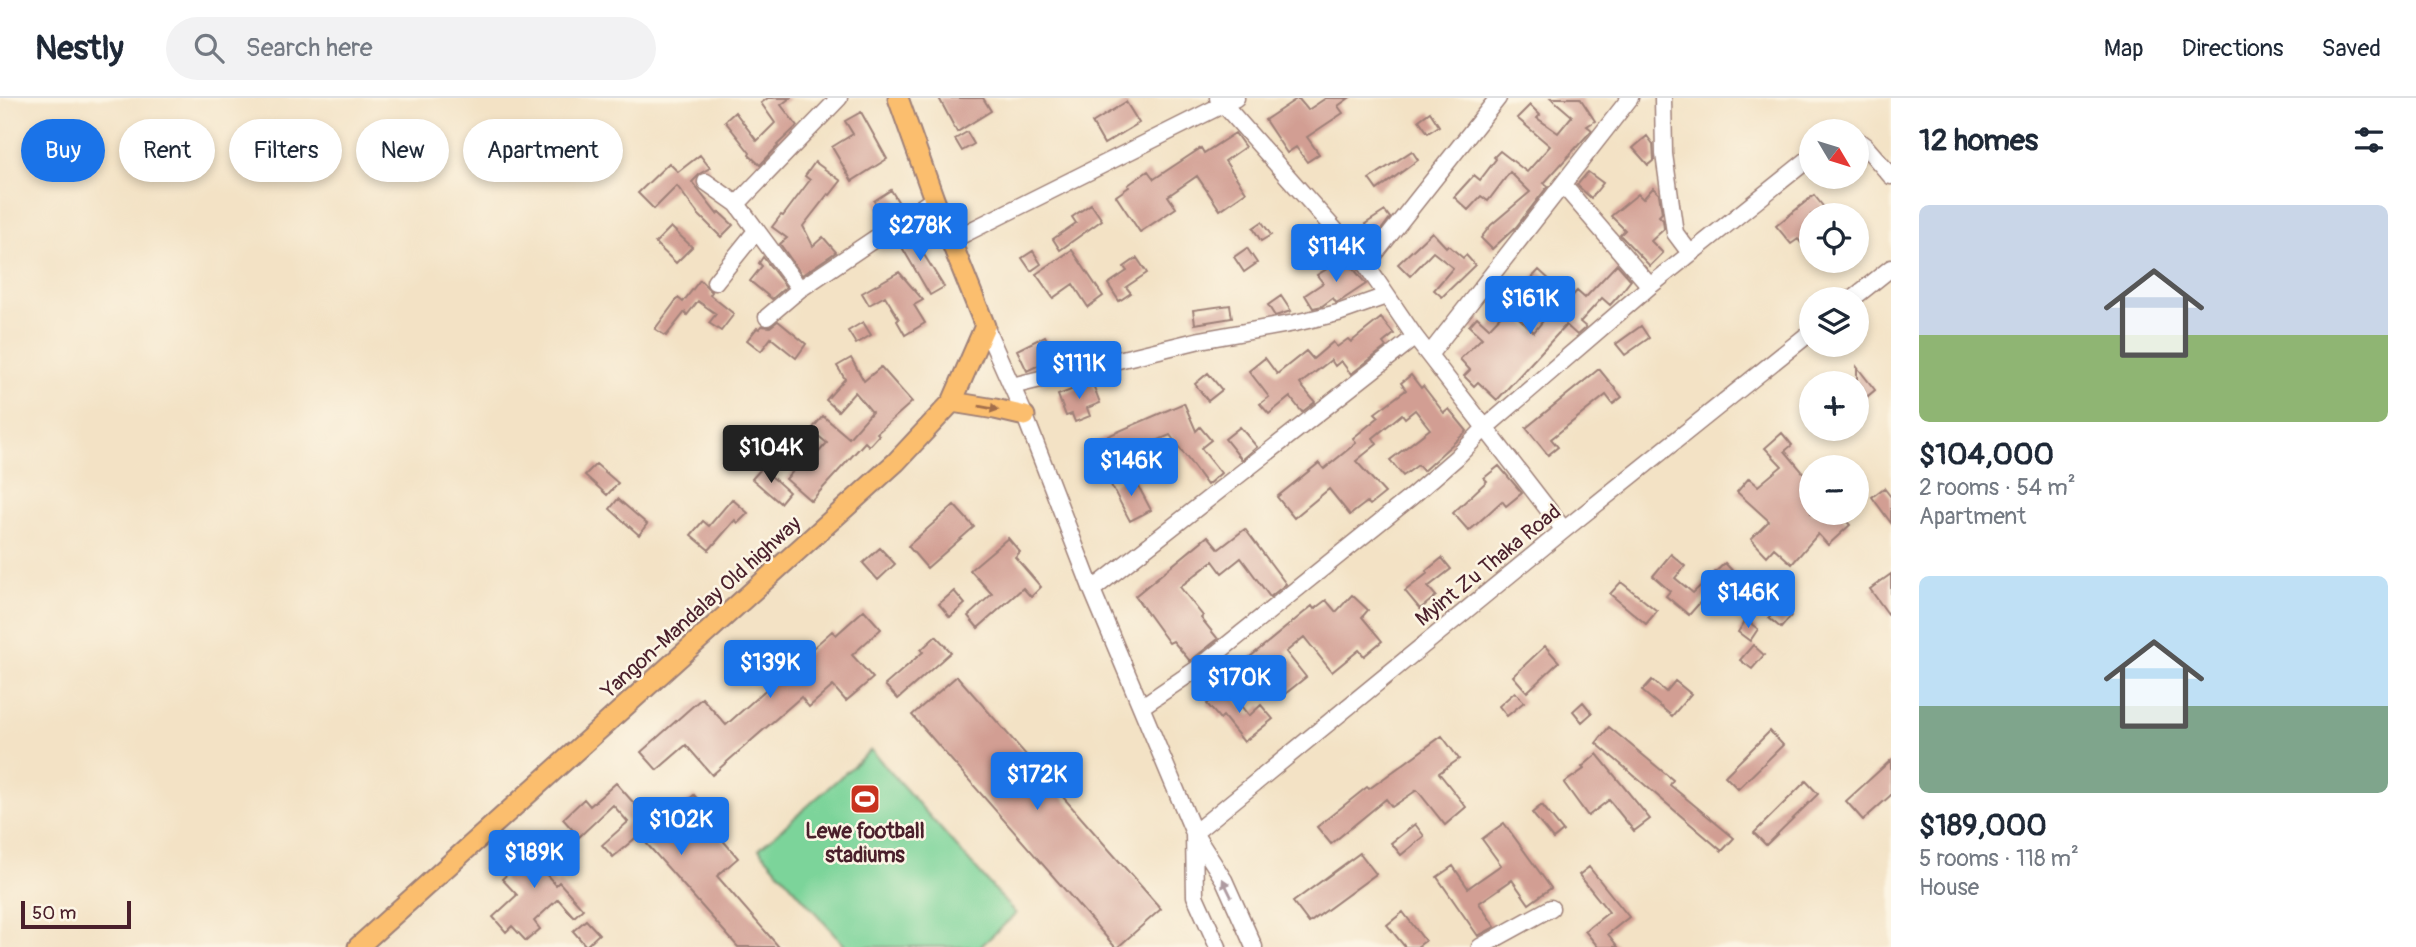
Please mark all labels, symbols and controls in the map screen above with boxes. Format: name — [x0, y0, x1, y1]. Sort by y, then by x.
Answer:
search box — [166, 17, 656, 80]
text: Nestly — [35, 28, 124, 69]
icon: search — [190, 29, 228, 67]
text: Search here — [246, 32, 373, 64]
text: Map — [2104, 34, 2144, 63]
text: Directions — [2182, 34, 2283, 63]
text: Saved — [2321, 34, 2381, 63]
chip: Buy — [21, 119, 105, 182]
chip: Rent — [119, 119, 215, 182]
chip: Filters — [229, 119, 342, 182]
chip: New — [356, 119, 449, 182]
chip: Apartment — [463, 119, 623, 182]
north arrow — [1799, 119, 1869, 189]
map controls — [1799, 119, 1869, 525]
icon: filters — [2350, 121, 2388, 159]
text: 12 homes — [1919, 122, 2038, 159]
button: locate — [1799, 203, 1869, 273]
pin: $278K — [871, 204, 969, 263]
text: $278K — [889, 211, 951, 240]
pin: $114K — [1287, 225, 1385, 284]
text: $114K — [1307, 232, 1365, 261]
icon: home — [2091, 250, 2217, 376]
pin: $161K — [1481, 276, 1579, 336]
text: $161K — [1501, 284, 1559, 313]
button: layers — [1799, 287, 1869, 357]
pin: $111K — [1030, 342, 1128, 401]
text: $111K — [1052, 349, 1106, 378]
button: + — [1799, 371, 1869, 441]
one-way arrow — [978, 403, 1000, 414]
pin: $104K — [722, 426, 820, 485]
text: $104K — [739, 433, 803, 462]
text: $104,000 — [1919, 436, 2054, 473]
pin: $146K — [1082, 438, 1180, 498]
text: $146K — [1100, 446, 1162, 475]
button: − — [1799, 455, 1869, 525]
text: 2 rooms · 54 m² — [1919, 473, 2076, 502]
street label: Myint Zu Thaka Road — [1410, 498, 1567, 632]
text: Apartment — [1919, 502, 2026, 531]
street label: Yangon-Mandalay Old highway — [595, 510, 807, 705]
pin: $146K — [1699, 570, 1797, 630]
text: $146K — [1717, 578, 1779, 607]
icon: home — [2091, 621, 2217, 747]
pin: $139K — [721, 640, 819, 700]
text: $139K — [740, 648, 800, 677]
pin: $170K — [1190, 656, 1288, 715]
text: $170K — [1207, 663, 1271, 692]
pin: $172K — [988, 752, 1086, 812]
text: $172K — [1007, 760, 1067, 789]
sports icon: Lewe football stadiums — [848, 782, 882, 816]
pin: $102K — [632, 798, 730, 857]
text: $102K — [649, 805, 713, 834]
text: $189,000 — [1919, 807, 2047, 844]
place label: Lewe football stadiums — [805, 818, 925, 869]
pin: $189K — [485, 830, 583, 890]
text: $189K — [505, 838, 563, 867]
text: 5 rooms · 118 m² — [1919, 844, 2079, 873]
text: House — [1919, 873, 1979, 902]
one-way arrow — [1222, 878, 1233, 898]
scale bar — [21, 898, 131, 930]
text: 50 m — [32, 901, 76, 925]

